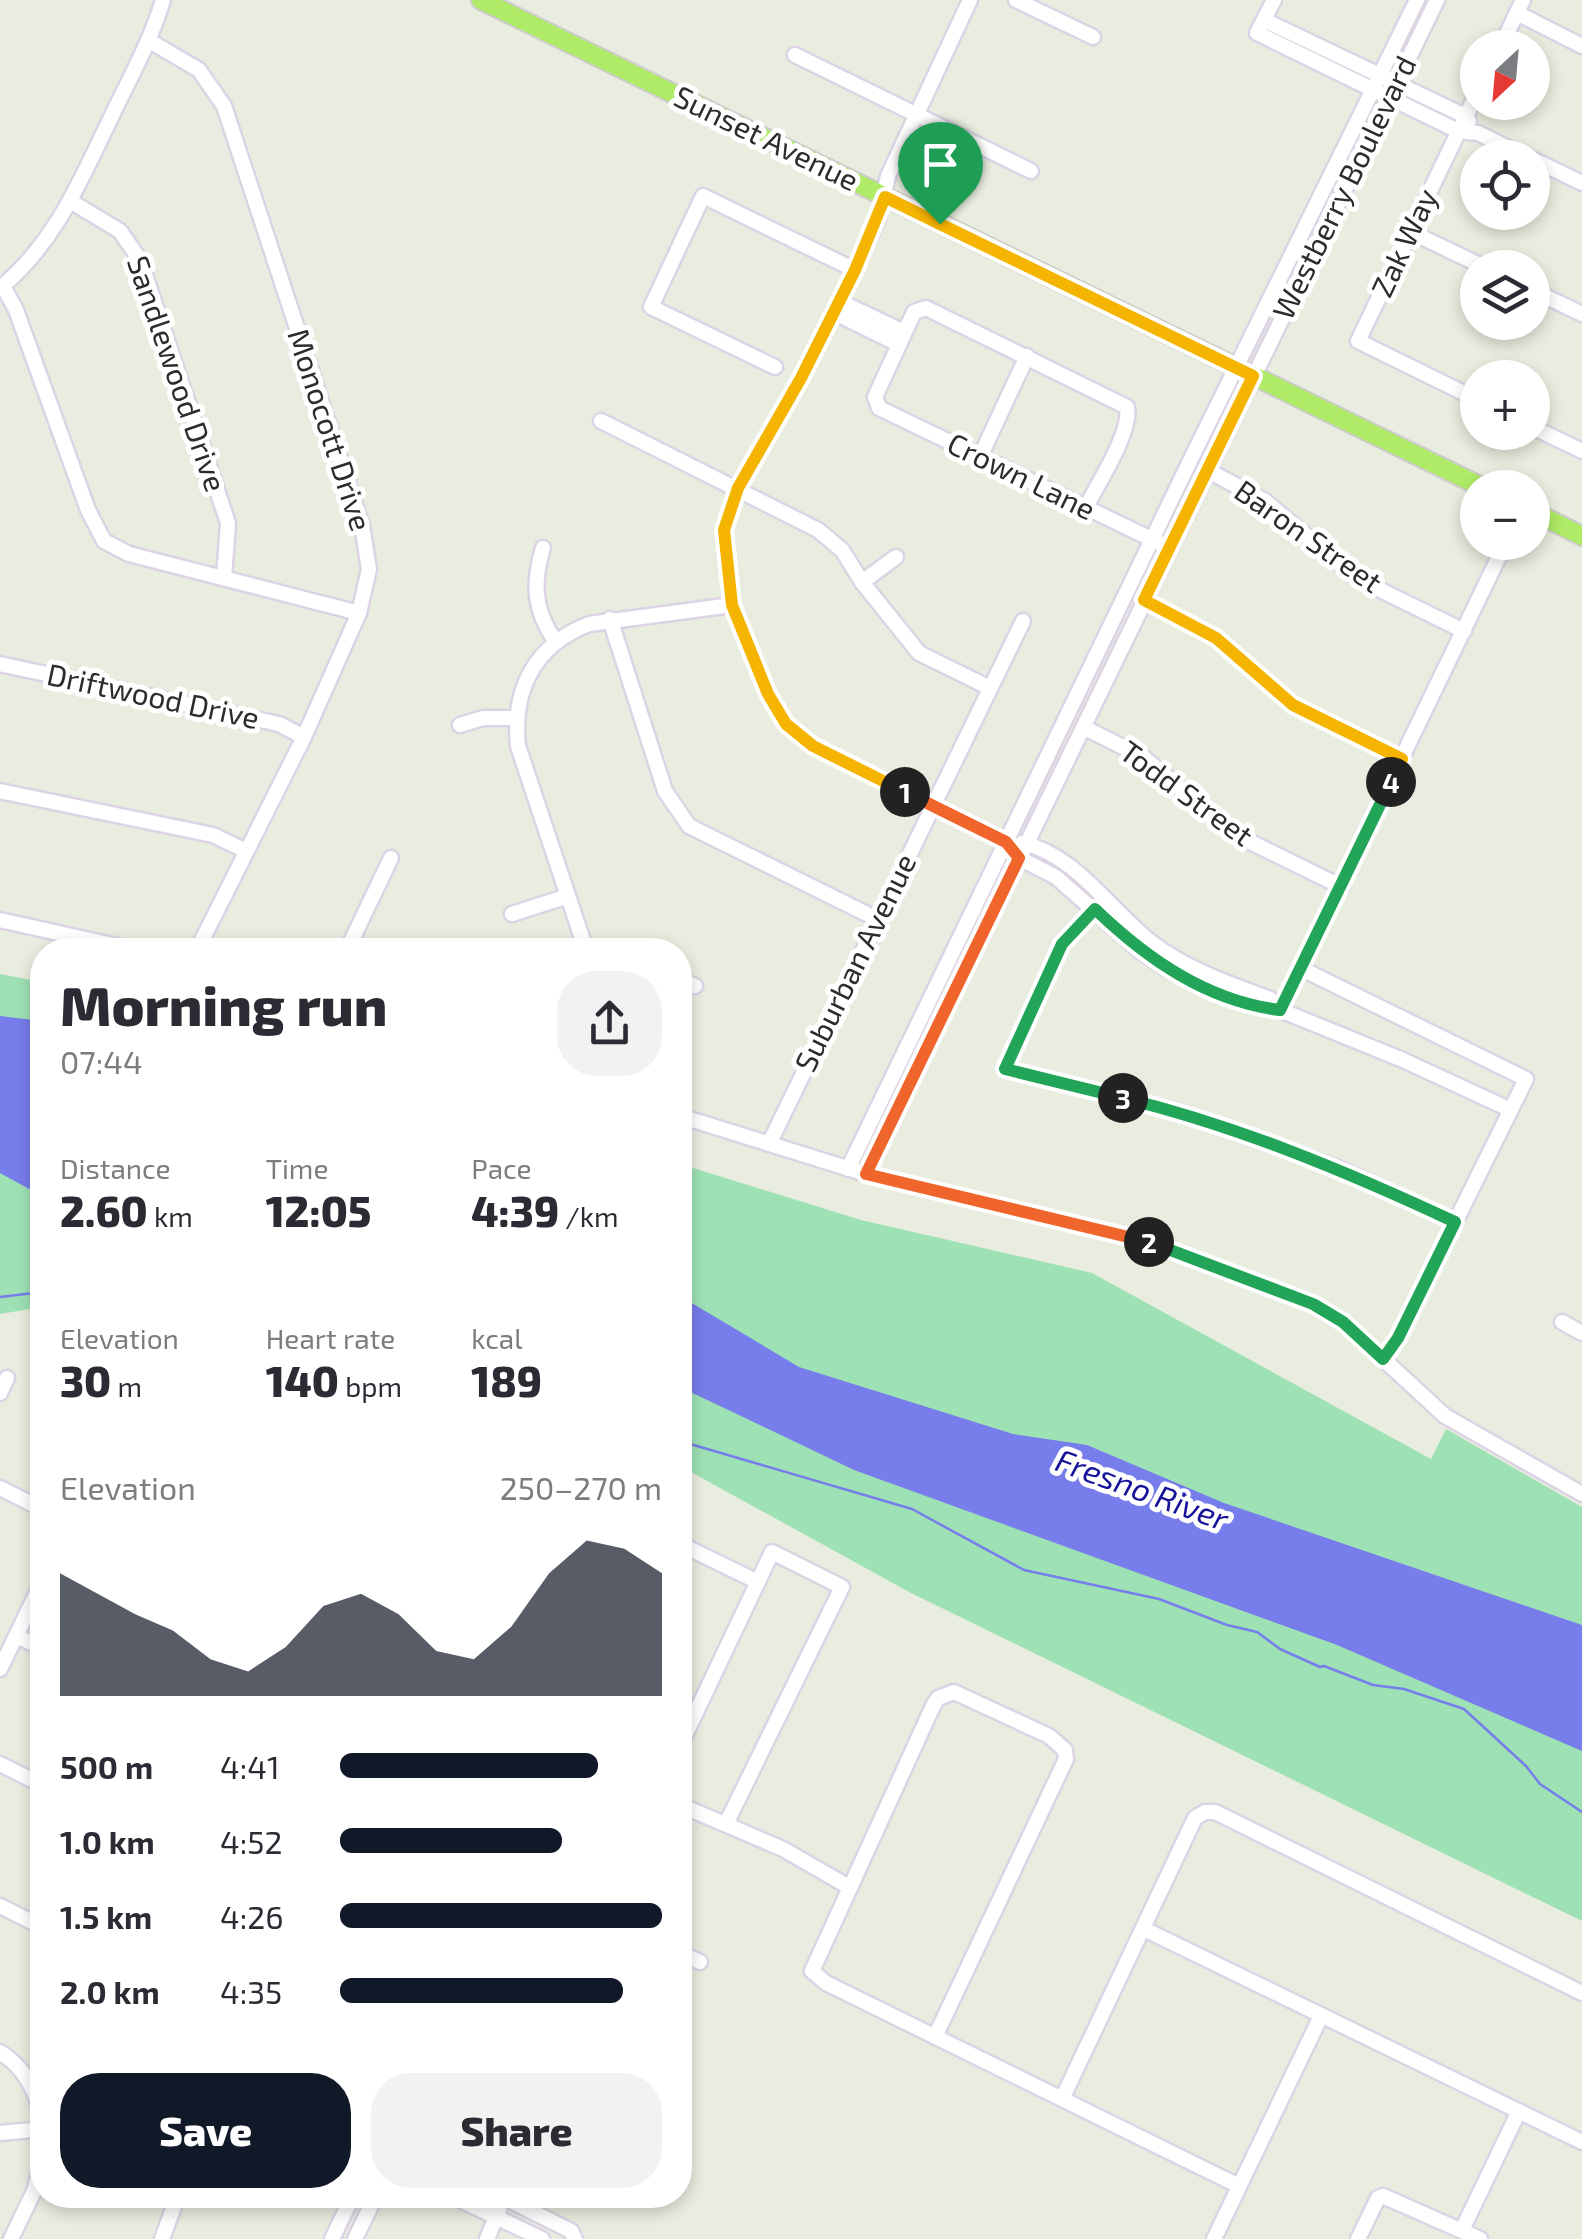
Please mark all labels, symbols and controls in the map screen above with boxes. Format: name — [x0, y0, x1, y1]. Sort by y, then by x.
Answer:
north arrow — [1460, 30, 1550, 120]
map controls — [1460, 30, 1550, 560]
street label: Westberry Boulevard — [1264, 50, 1423, 325]
street label: Sunset Avenue — [669, 77, 865, 197]
pin — [898, 122, 983, 225]
icon: arrive — [913, 137, 968, 192]
button: locate — [1460, 140, 1550, 230]
street label: Zak Way — [1363, 182, 1444, 302]
button: layers — [1460, 250, 1550, 340]
street label: Sandlewood Drive — [121, 251, 235, 496]
street label: Monocott Drive — [281, 324, 380, 535]
button: + — [1460, 360, 1550, 450]
street label: Crown Lane — [942, 424, 1102, 526]
button: − — [1460, 470, 1550, 560]
street label: Baron Street — [1229, 472, 1390, 599]
street label: Driftwood Drive — [44, 655, 263, 735]
street label: Todd Street — [1114, 732, 1261, 853]
pin: 4 — [1366, 757, 1416, 807]
text: 4 — [1382, 765, 1400, 799]
pin: 1 — [880, 767, 930, 817]
text: 1 — [899, 775, 911, 809]
street label: Suburban Avenue — [786, 847, 922, 1077]
text: Morning run — [60, 971, 388, 1037]
button: share — [557, 971, 662, 1076]
text: 07:44 — [60, 1042, 143, 1080]
pin: 3 — [1098, 1073, 1148, 1123]
text: 3 — [1115, 1081, 1131, 1115]
text: Distance — [60, 1151, 171, 1185]
text: Time — [266, 1151, 328, 1185]
text: Pace — [471, 1151, 532, 1185]
text: 2.60 — [60, 1185, 148, 1235]
text: 12:05 — [266, 1185, 371, 1235]
text: 4:39 — [471, 1185, 559, 1235]
text: km — [148, 1199, 193, 1233]
text: /km — [559, 1199, 619, 1233]
pin: 2 — [1124, 1217, 1174, 1267]
text: 2 — [1141, 1225, 1157, 1259]
text: Elevation — [60, 1321, 179, 1355]
text: Heart rate — [266, 1321, 395, 1355]
text: kcal — [471, 1321, 523, 1355]
text: 30 — [60, 1355, 111, 1405]
text: 140 — [266, 1355, 339, 1405]
text: 189 — [471, 1355, 542, 1405]
text: m — [111, 1369, 142, 1403]
text: bpm — [339, 1369, 402, 1403]
water label: Fresno River — [1051, 1439, 1235, 1537]
text: Elevation — [60, 1468, 196, 1506]
text: 250–270 m — [500, 1468, 662, 1506]
text: 500 m — [60, 1747, 153, 1785]
text: 4:41 — [220, 1747, 280, 1785]
text: 1.0 km — [60, 1822, 155, 1860]
text: 4:52 — [220, 1822, 282, 1860]
text: 1.5 km — [60, 1897, 152, 1935]
text: 4:26 — [220, 1897, 284, 1935]
text: 2.0 km — [60, 1972, 160, 2010]
text: 4:35 — [220, 1972, 282, 2010]
button: Save — [60, 2073, 351, 2188]
button: Share — [371, 2073, 662, 2188]

